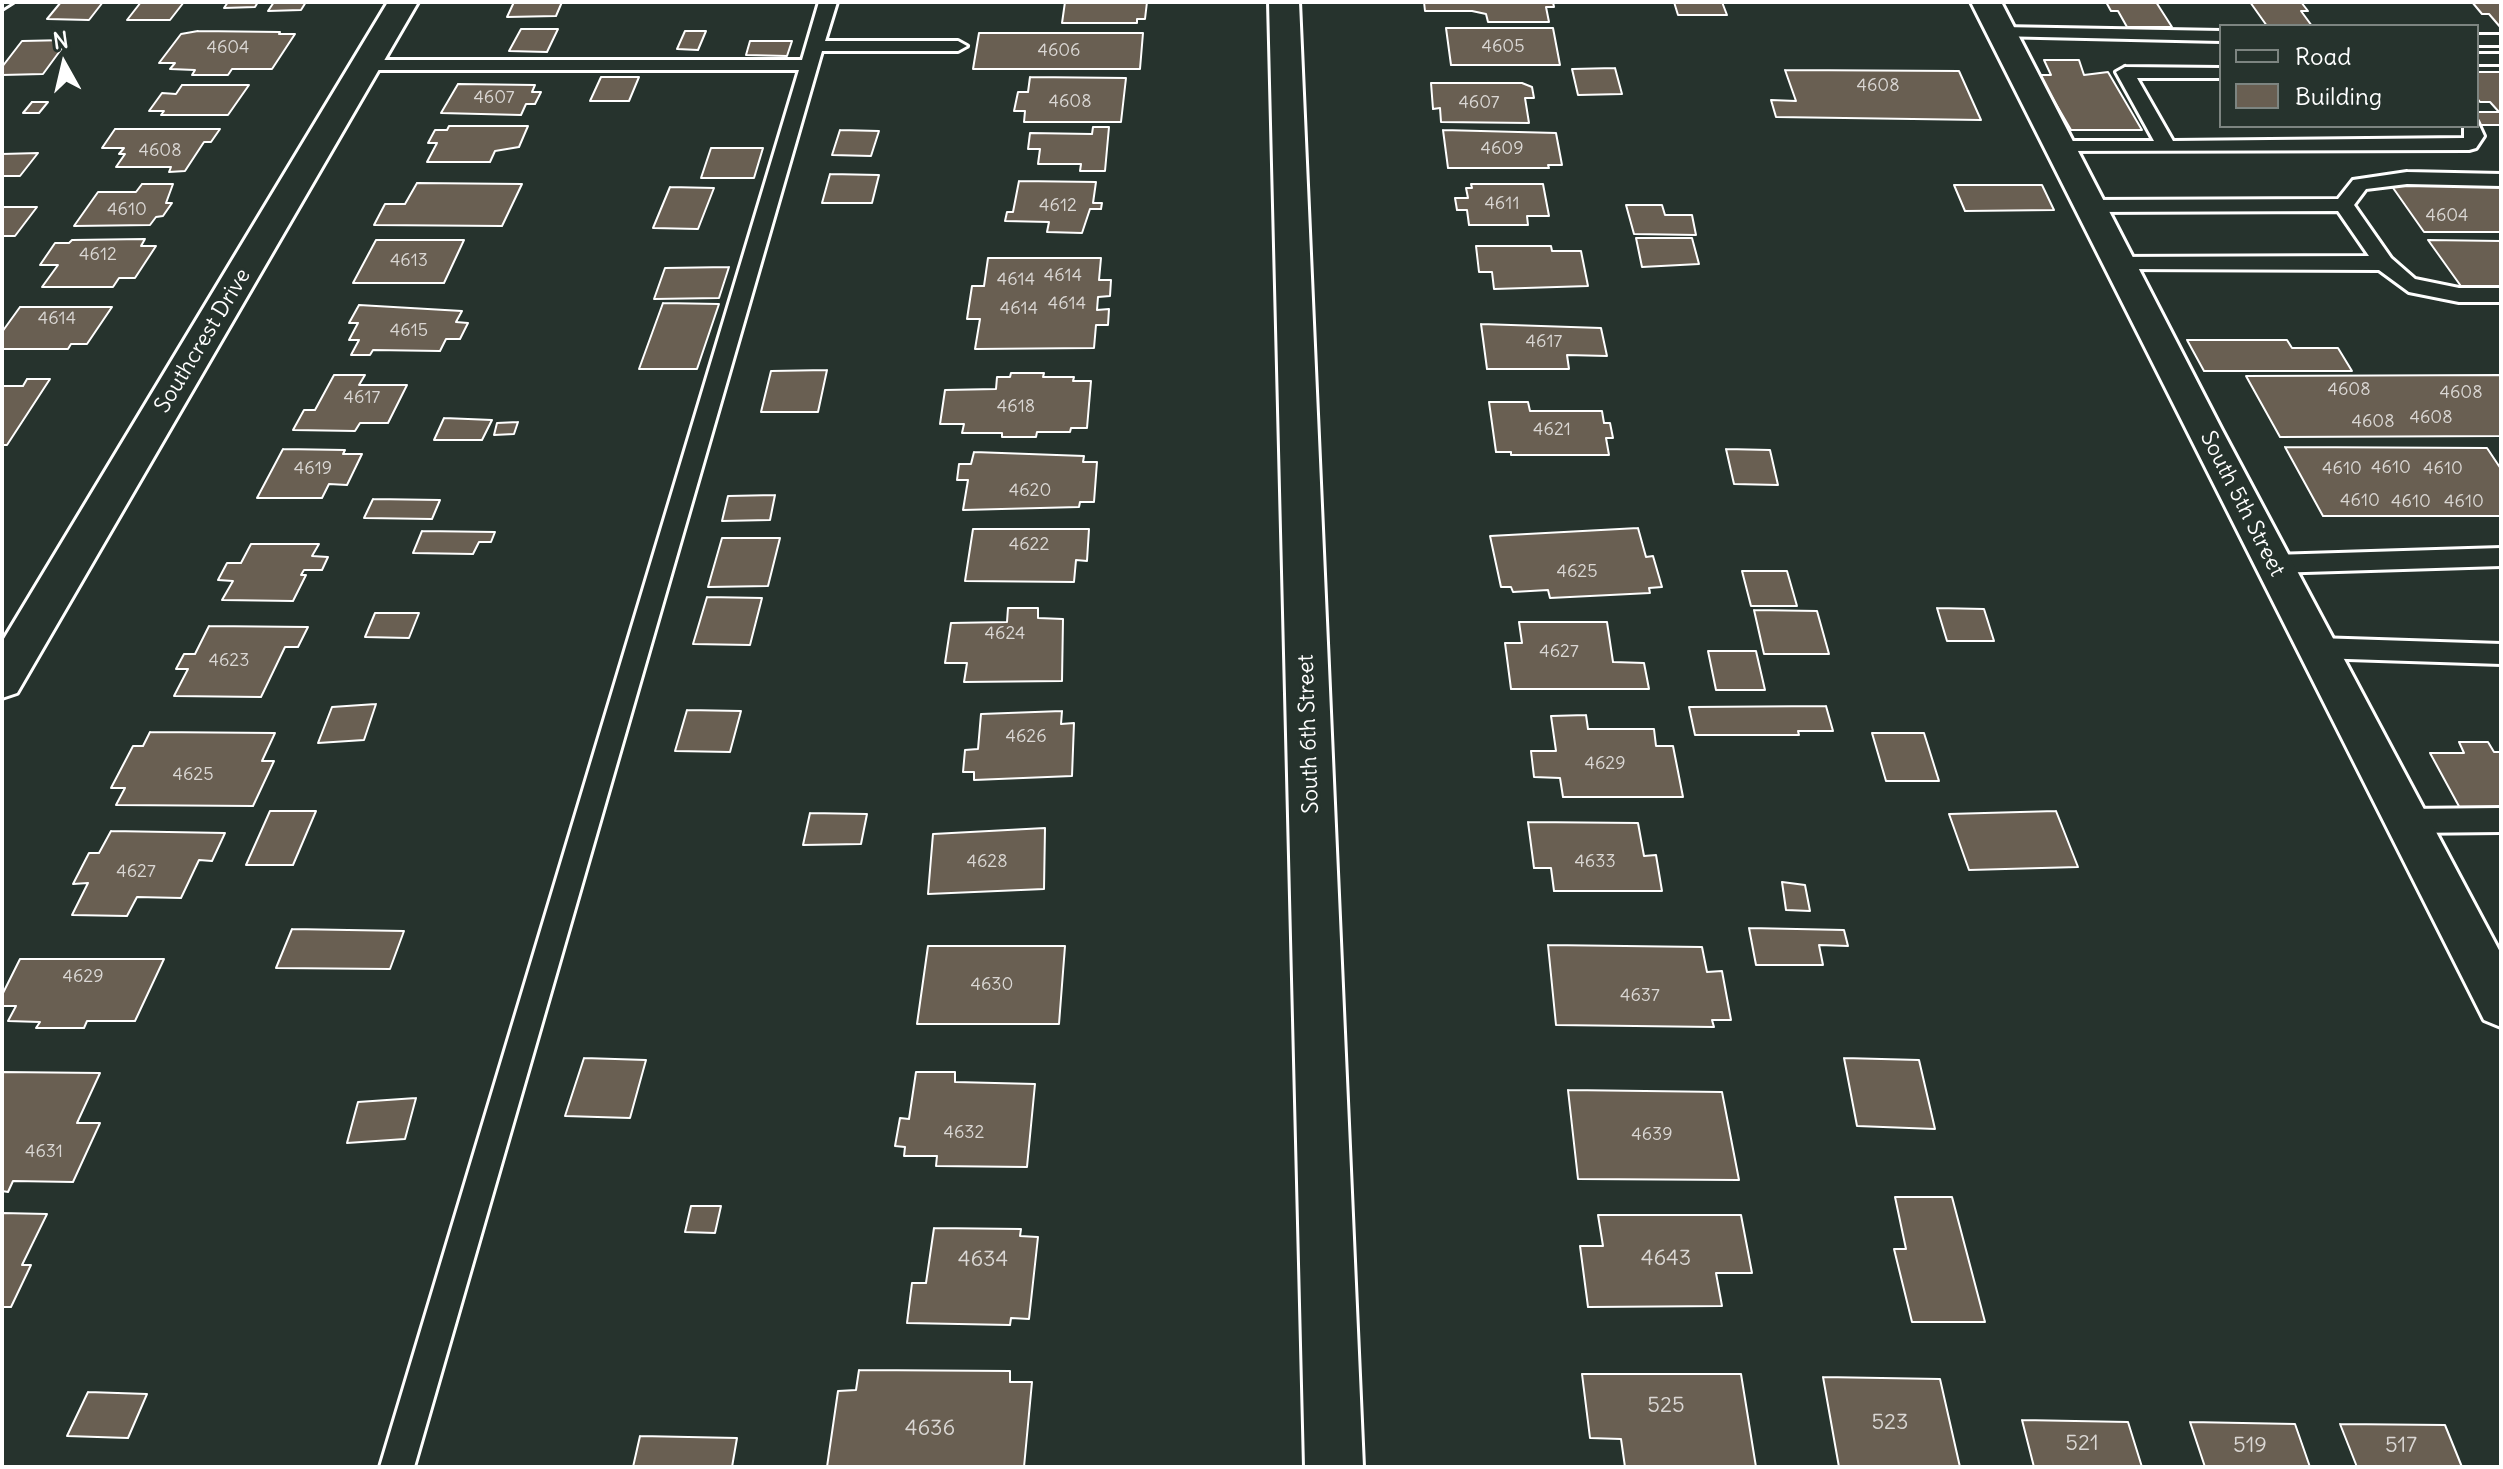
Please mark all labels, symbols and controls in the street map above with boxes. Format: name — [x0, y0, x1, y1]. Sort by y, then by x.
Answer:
north arrow — [24, 24, 104, 104]
legend — [2219, 24, 2479, 128]
text: N — [51, 25, 70, 55]
house number: 4605 — [1482, 36, 1524, 58]
house number: 4604 — [206, 37, 250, 59]
house number: 4606 — [1037, 40, 1081, 62]
text: Road — [2295, 41, 2351, 71]
house number: 4608 — [1856, 75, 1900, 97]
text: Building — [2295, 81, 2382, 111]
house number: 4607 — [473, 87, 515, 109]
house number: 4608 — [1048, 91, 1092, 113]
house number: 4607 — [1458, 92, 1500, 114]
house number: 4609 — [1481, 138, 1523, 160]
house number: 4608 — [138, 140, 182, 162]
house number: 4611 — [1484, 193, 1520, 215]
house number: 4612 — [1039, 195, 1077, 217]
house number: 4610 — [107, 199, 147, 221]
house number: 4604 — [2425, 205, 2469, 227]
house number: 4612 — [79, 244, 117, 266]
house number: 4613 — [390, 250, 428, 272]
street label: Southcrest Drive — [150, 264, 256, 418]
house number: 4614 — [1044, 265, 1082, 287]
house number: 4614 — [997, 269, 1035, 291]
house number: 4614 — [1048, 293, 1086, 315]
house number: 4614 — [1000, 298, 1038, 320]
house number: 4614 — [38, 308, 76, 330]
house number: 4615 — [390, 320, 428, 342]
house number: 4617 — [1526, 331, 1562, 353]
house number: 4608 — [2327, 379, 2371, 401]
house number: 4608 — [2439, 382, 2483, 404]
house number: 4617 — [344, 387, 380, 409]
house number: 4618 — [997, 396, 1035, 418]
house number: 4608 — [2409, 407, 2453, 429]
house number: 4608 — [2351, 411, 2395, 433]
house number: 4621 — [1533, 419, 1571, 441]
street label: South 5th Street — [2194, 427, 2290, 581]
house number: 4610 — [2371, 457, 2411, 479]
house number: 4619 — [294, 458, 332, 480]
house number: 4610 — [2322, 458, 2362, 480]
house number: 4610 — [2423, 458, 2463, 480]
house number: 4620 — [1009, 480, 1051, 502]
house number: 4610 — [2340, 490, 2380, 512]
house number: 4610 — [2391, 491, 2431, 513]
house number: 4610 — [2444, 491, 2484, 513]
house number: 4622 — [1009, 534, 1049, 556]
house number: 4625 — [1556, 561, 1598, 583]
house number: 4624 — [985, 623, 1025, 645]
house number: 4627 — [1539, 641, 1579, 663]
house number: 4623 — [209, 650, 249, 672]
street label: South 6th Street — [1293, 654, 1325, 814]
house number: 4626 — [1005, 726, 1047, 748]
house number: 4629 — [1584, 753, 1626, 775]
house number: 4625 — [172, 764, 214, 786]
house number: 4628 — [966, 851, 1008, 873]
house number: 4633 — [1574, 851, 1616, 873]
house number: 4627 — [116, 861, 156, 883]
house number: 4629 — [62, 966, 104, 988]
house number: 4630 — [971, 974, 1013, 996]
house number: 4637 — [1620, 985, 1660, 1007]
house number: 4632 — [944, 1122, 984, 1144]
house number: 4639 — [1631, 1124, 1673, 1146]
house number: 4631 — [25, 1141, 63, 1163]
house number: 4643 — [1641, 1246, 1691, 1272]
house number: 4634 — [958, 1247, 1008, 1273]
house number: 525 — [1647, 1393, 1685, 1419]
house number: 523 — [1871, 1410, 1909, 1436]
house number: 4636 — [905, 1416, 955, 1442]
house number: 521 — [2065, 1431, 2099, 1457]
house number: 519 — [2233, 1433, 2267, 1459]
house number: 517 — [2385, 1433, 2417, 1459]

